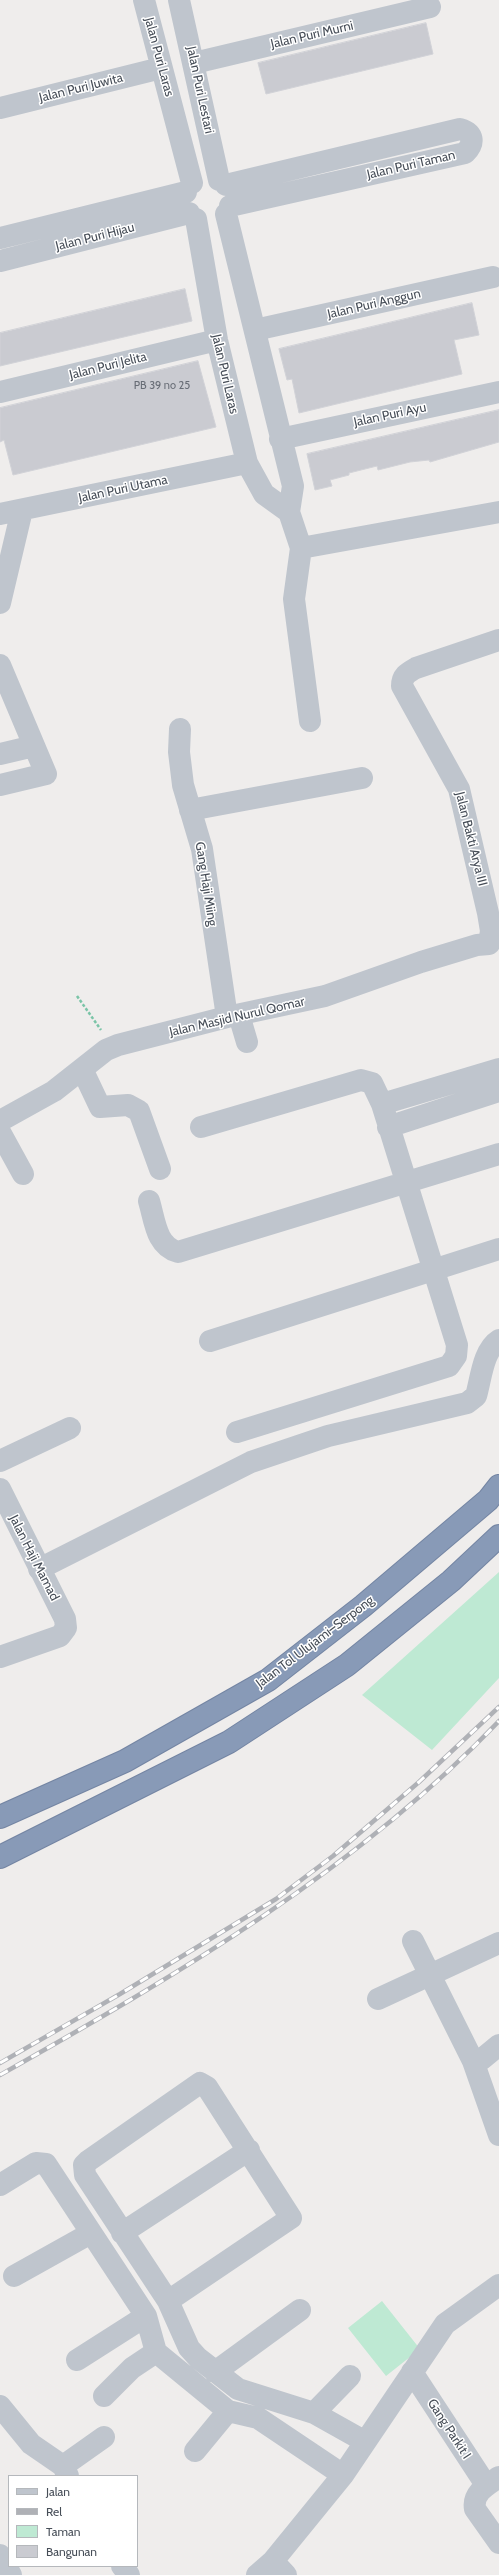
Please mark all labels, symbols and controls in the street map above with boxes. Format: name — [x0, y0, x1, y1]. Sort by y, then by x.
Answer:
street label: Jalan Puri Laras — [141, 16, 177, 98]
street label: Jalan Puri Murni — [269, 18, 355, 52]
street label: Jalan Puri Lestari — [183, 45, 217, 135]
street label: Jalan Puri Juwita — [38, 70, 124, 106]
street label: Jalan Puri Taman — [365, 147, 457, 183]
street label: Jalan Puri Hijau — [54, 220, 136, 254]
street label: Jalan Puri Anggun — [326, 286, 422, 322]
street label: Jalan Puri Laras — [208, 333, 242, 415]
street label: Jalan Puri Jelita — [68, 349, 148, 383]
house number: PB 39 no 25 — [134, 379, 190, 393]
street label: Jalan Puri Ayu — [352, 400, 428, 430]
street label: Jalan Puri Utama — [77, 472, 169, 506]
street label: Jalan Bakti Arya III — [452, 790, 490, 888]
street label: Gang Haji Miing — [192, 841, 220, 927]
street label: Jalan Masjid Nurul Qomar — [168, 994, 306, 1040]
street label: Jalan Haji Mamad — [6, 1512, 62, 1604]
street label: Jalan Tol Ulujami–Serpong — [253, 1593, 377, 1691]
street label: Gang Parkit I — [424, 2396, 474, 2462]
legend — [8, 2475, 138, 2567]
text: Jalan — [46, 2484, 70, 2499]
text: Rel — [46, 2504, 62, 2519]
text: Taman — [46, 2524, 80, 2539]
text: Bangunan — [46, 2544, 97, 2559]

